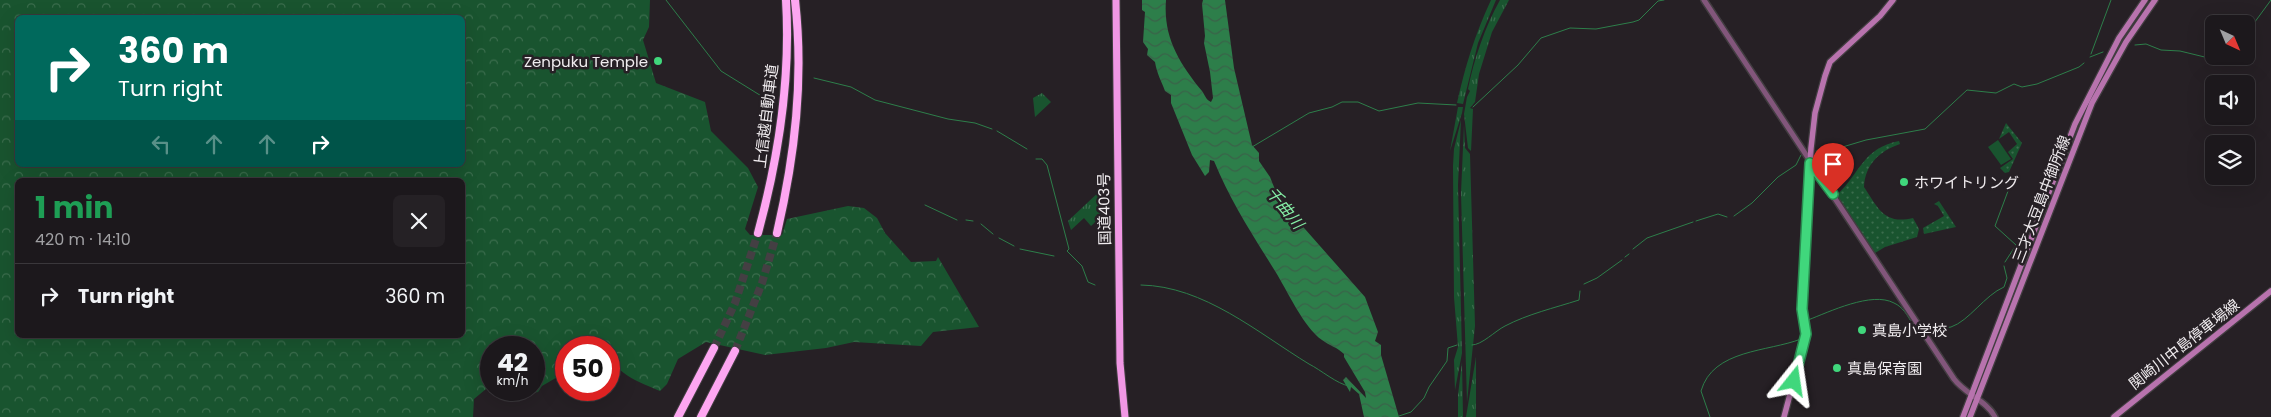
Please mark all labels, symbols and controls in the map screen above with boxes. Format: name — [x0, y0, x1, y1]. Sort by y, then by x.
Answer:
north arrow — [2205, 15, 2255, 65]
map controls — [2205, 15, 2255, 185]
text: 360 m — [118, 26, 229, 75]
icon: right — [35, 35, 100, 100]
place label: Zenpuku Temple — [524, 51, 648, 72]
marker: Zenpuku Temple — [652, 55, 664, 67]
street label: 上信越自動車道 — [749, 63, 783, 169]
text: Turn right — [118, 73, 223, 104]
button: sound — [2205, 75, 2255, 125]
icon: left — [147, 130, 175, 158]
icon: ahead — [200, 130, 228, 158]
icon: ahead — [253, 130, 281, 158]
icon: right — [306, 130, 334, 158]
street label: 三才大豆島中御所線 — [2007, 132, 2075, 266]
button: layers — [2205, 135, 2255, 185]
pin — [1812, 143, 1854, 194]
icon: arrive — [1819, 150, 1847, 178]
street label: 国道403号 — [1093, 172, 1115, 246]
place label: ホワイトリング — [1914, 172, 2019, 193]
marker: ホワイトリング — [1898, 176, 1910, 188]
water label: 千曲川 — [1261, 182, 1310, 235]
text: 1 min — [35, 186, 113, 229]
button: close — [393, 195, 445, 247]
text: 420 m · 14:10 — [35, 228, 131, 251]
icon: right — [35, 282, 63, 310]
text: Turn right — [78, 283, 174, 310]
text: 360 m — [385, 283, 445, 310]
street label: 関崎川中島停車場線 — [2124, 294, 2244, 394]
place label: 真島小学校 — [1872, 320, 1947, 341]
marker: 真島小学校 — [1856, 324, 1868, 336]
speed limit sign: 50 — [555, 336, 620, 401]
text: 42 — [497, 345, 528, 380]
position arrow — [1767, 354, 1819, 406]
place label: 真島保育園 — [1847, 358, 1922, 379]
marker: 真島保育園 — [1831, 362, 1843, 374]
text: km/h — [497, 372, 528, 389]

